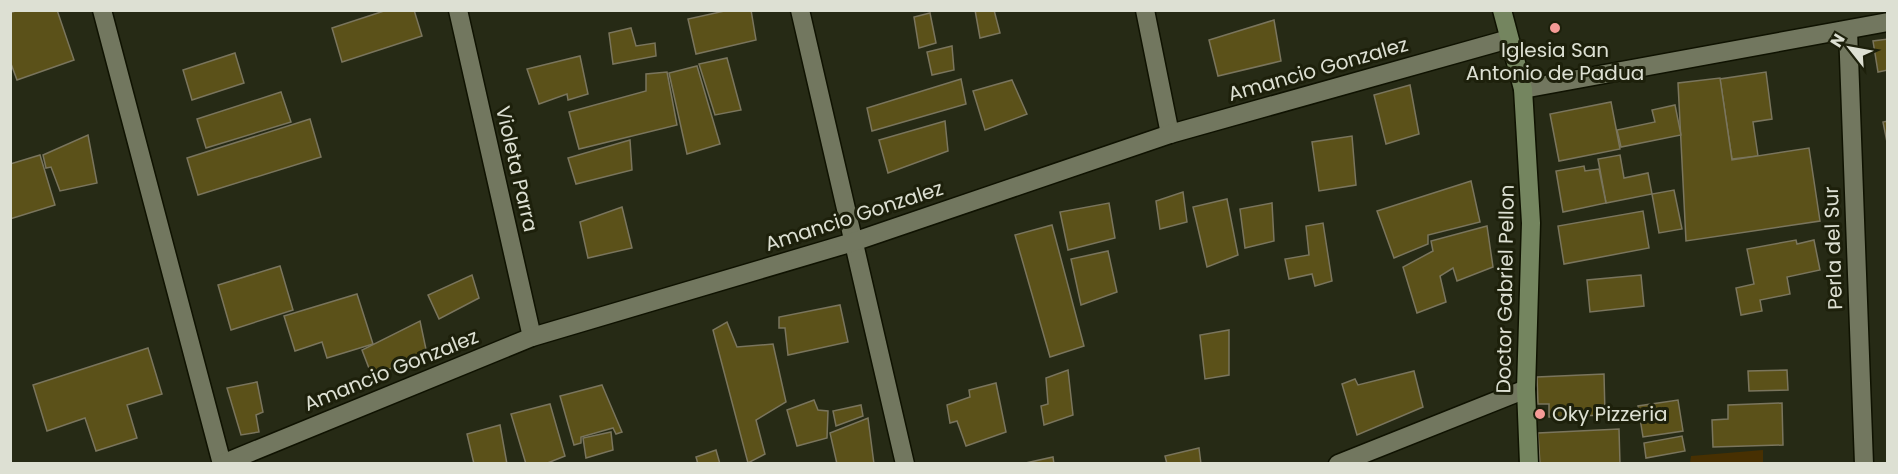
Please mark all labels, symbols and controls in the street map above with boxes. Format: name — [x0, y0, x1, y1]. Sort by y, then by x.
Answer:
north arrow — [1820, 18, 1880, 78]
marker: Iglesia San Antonio de Padua — [1548, 21, 1562, 35]
text: N — [1825, 29, 1851, 52]
street label: Amancio Gonzalez — [1225, 30, 1411, 108]
place label: Iglesia San Antonio de Padua — [1466, 36, 1644, 87]
street label: Violeta Parra — [489, 103, 545, 235]
street label: Amancio Gonzalez — [761, 174, 947, 258]
street label: Doctor Gabriel Pellon — [1489, 184, 1521, 394]
street label: Perla del Sur — [1817, 186, 1849, 310]
street label: Amancio Gonzalez — [300, 322, 482, 418]
place label: Oky Pizzeria — [1552, 400, 1668, 428]
marker: Oky Pizzeria — [1533, 407, 1547, 421]

